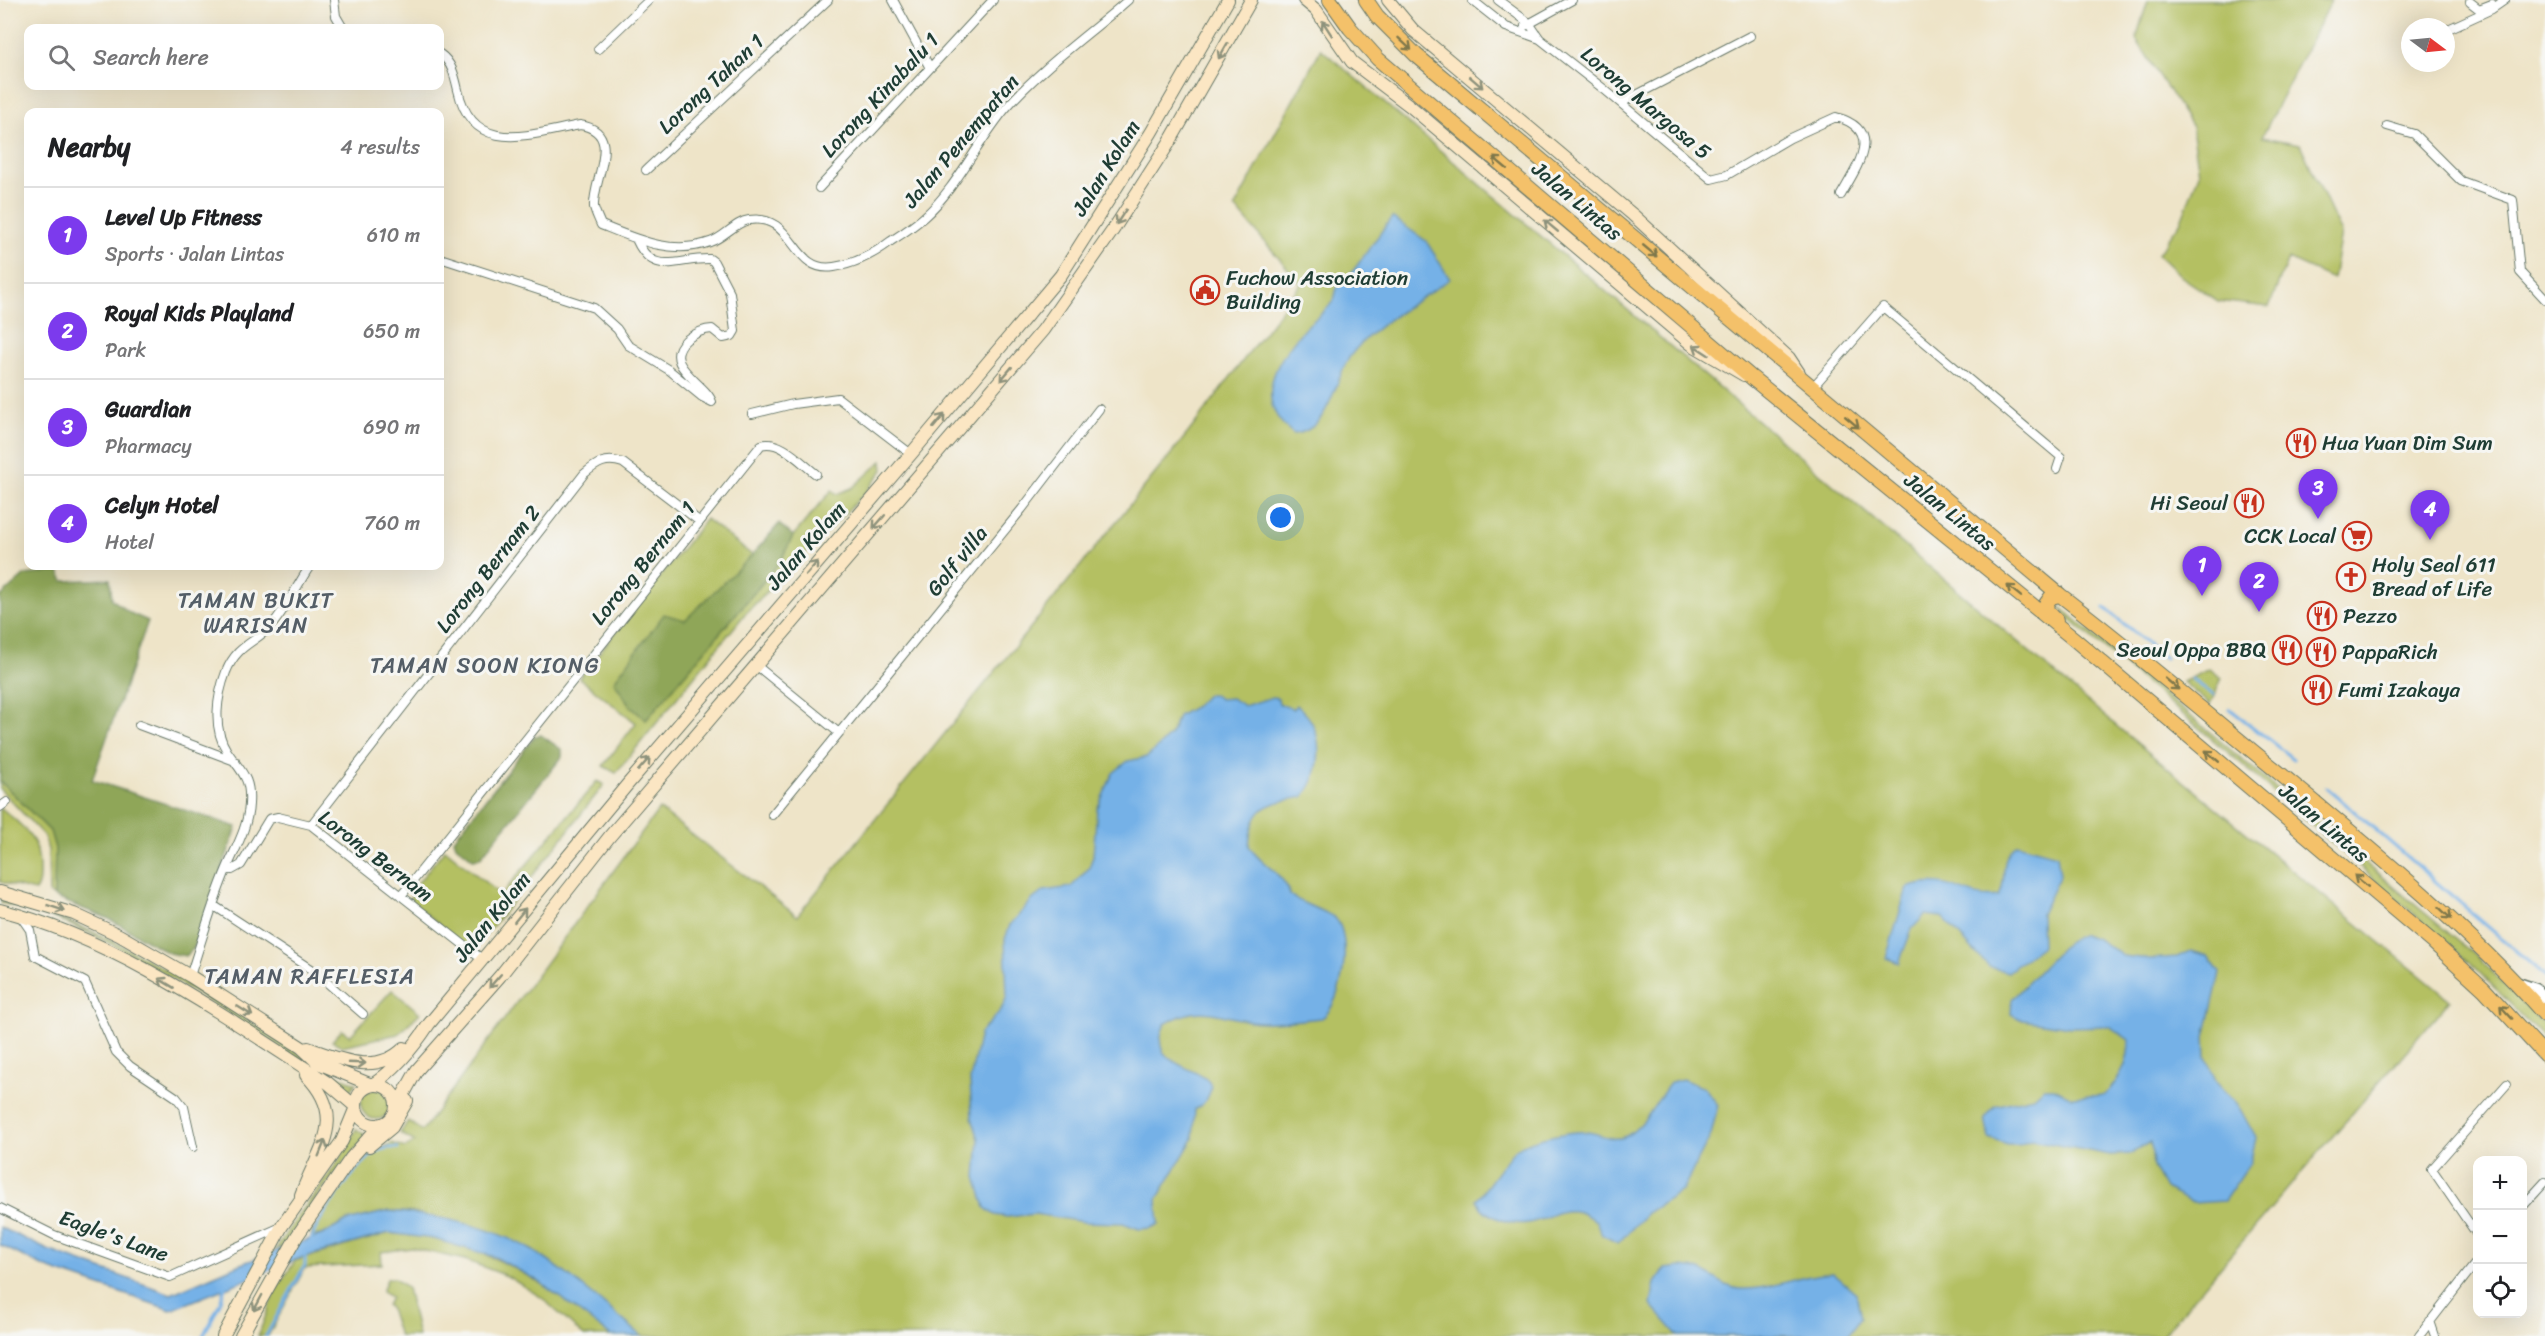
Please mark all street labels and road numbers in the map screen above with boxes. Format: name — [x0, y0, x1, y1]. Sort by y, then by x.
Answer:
street label: Lorong Kinabalu 1 — [811, 23, 949, 167]
street label: Lorong Tahan 1 — [649, 24, 773, 144]
street label: Lorong Margosa 5 — [1572, 36, 1720, 170]
street label: Jalan Penempatan — [892, 65, 1029, 218]
street label: Jalan Kolam — [1061, 112, 1151, 225]
street label: Jalan Lintas — [1522, 150, 1632, 251]
street label: Jalan Lintas — [1895, 462, 2005, 562]
street label: Lorong Bernam 1 — [581, 492, 705, 634]
street label: Jalan Kolam — [755, 493, 856, 600]
street label: Lorong Bernam 2 — [425, 496, 551, 642]
street label: Golf villa — [916, 517, 998, 605]
street label: Jalan Lintas — [2269, 772, 2379, 873]
street label: Lorong Bernam — [310, 800, 442, 912]
street label: Jalan Kolam — [443, 863, 541, 972]
street label: Eagle's Lane — [54, 1199, 174, 1273]

